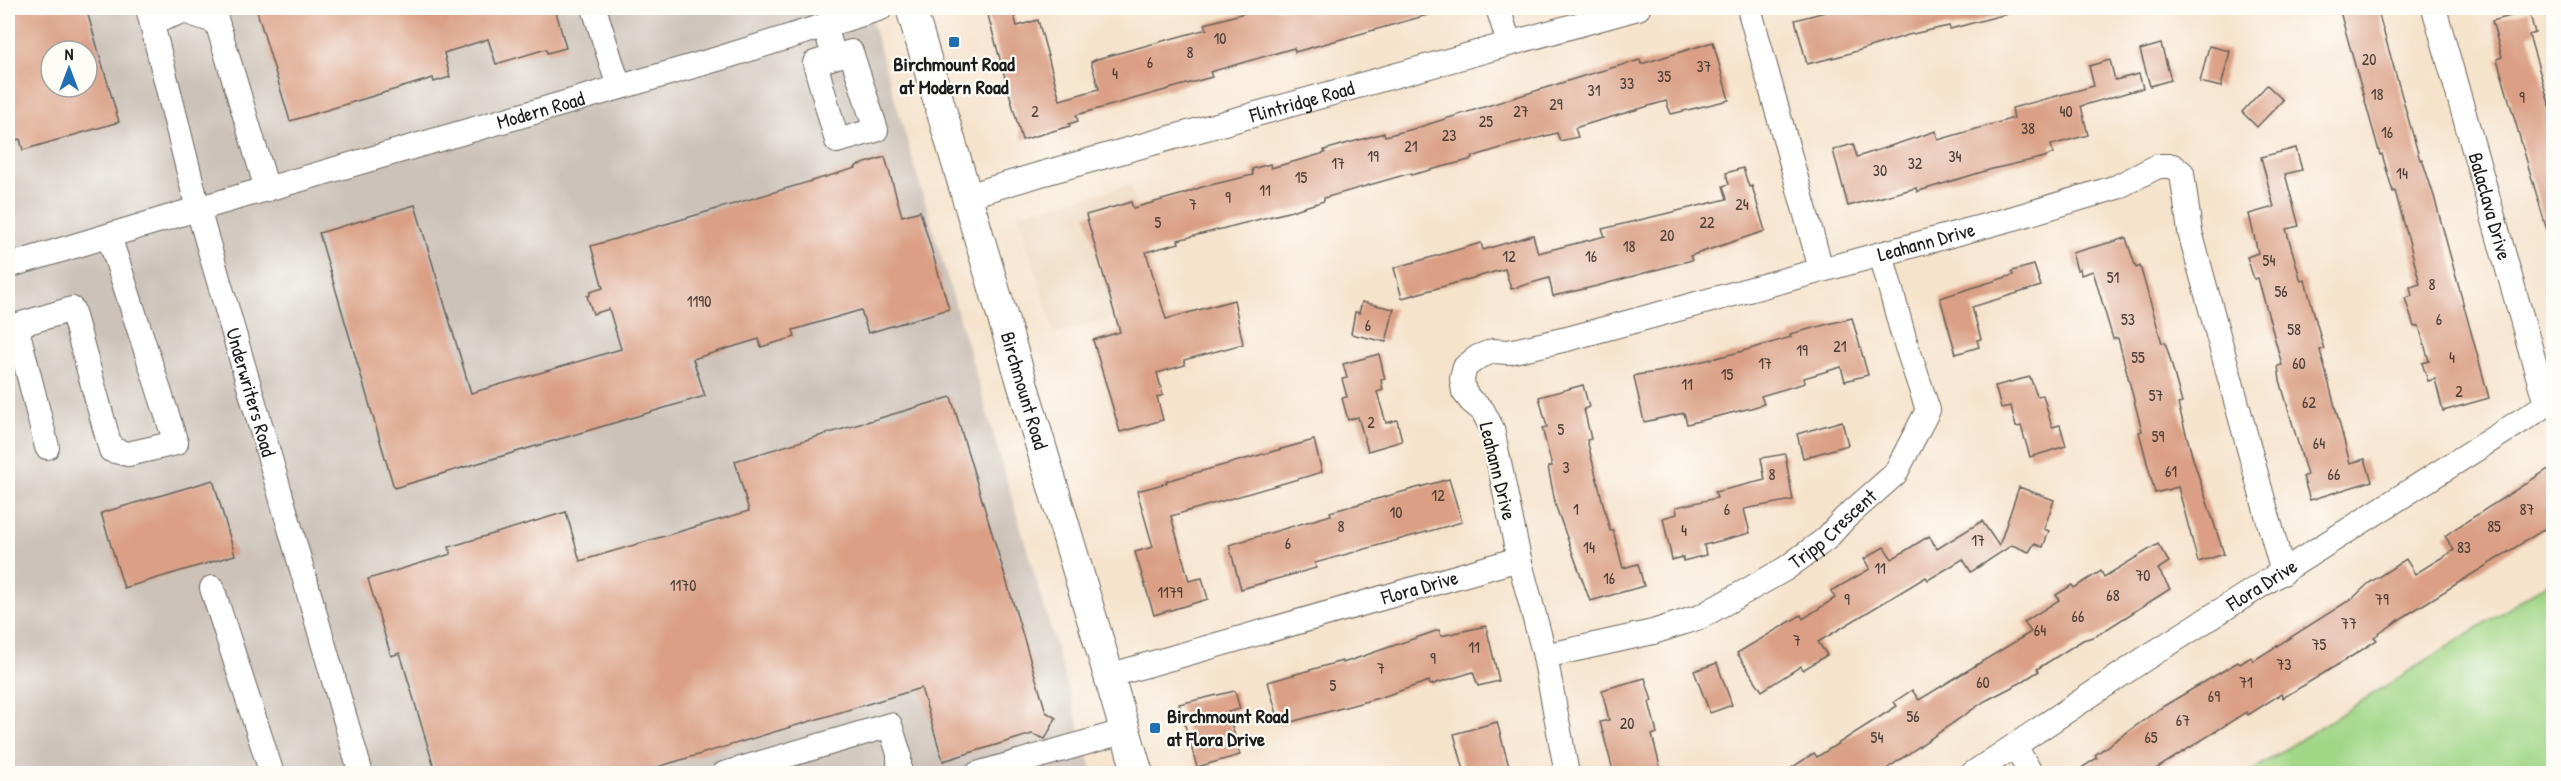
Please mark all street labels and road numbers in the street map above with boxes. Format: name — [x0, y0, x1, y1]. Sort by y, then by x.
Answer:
street label: Flintridge Road — [1245, 74, 1357, 129]
street label: Modern Road — [494, 84, 588, 135]
street label: Balaclava Drive — [2463, 149, 2519, 263]
street label: Leahann Drive — [1874, 215, 1978, 267]
street label: Underwriters Road — [220, 325, 283, 460]
street label: Birchmount Road — [995, 328, 1055, 453]
street label: Leahann Drive — [1473, 419, 1524, 523]
street label: Tripp Crescent — [1783, 482, 1883, 575]
street label: Flora Drive — [2220, 552, 2302, 617]
street label: Flora Drive — [1377, 563, 1461, 611]

